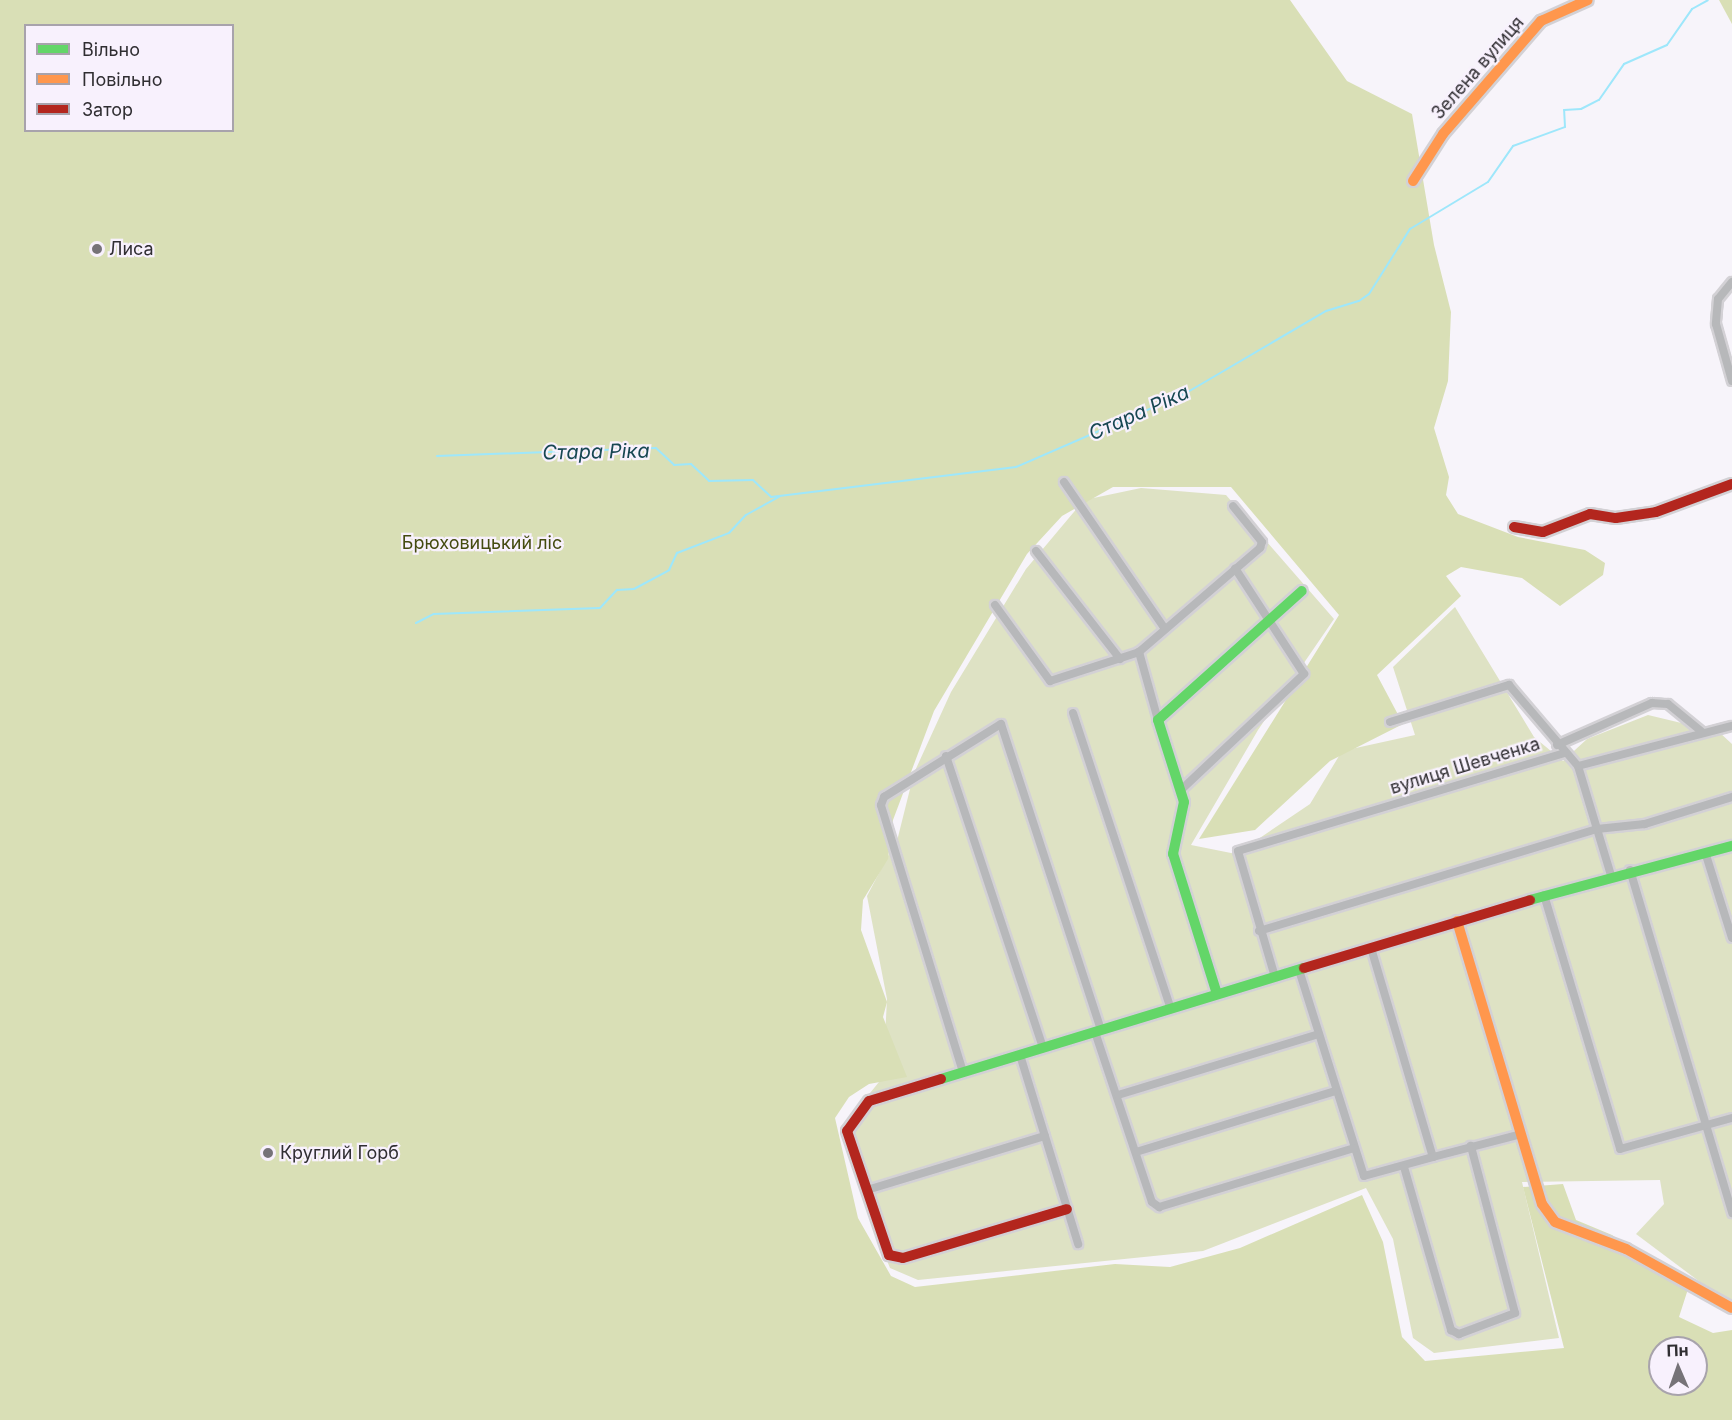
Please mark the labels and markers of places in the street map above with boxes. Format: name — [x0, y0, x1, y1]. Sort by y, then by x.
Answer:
place label: Лиса — [109, 238, 154, 260]
marker: Лиса — [90, 242, 104, 256]
place label: Круглий Горб — [280, 1142, 399, 1164]
marker: Круглий Горб — [261, 1146, 275, 1160]

